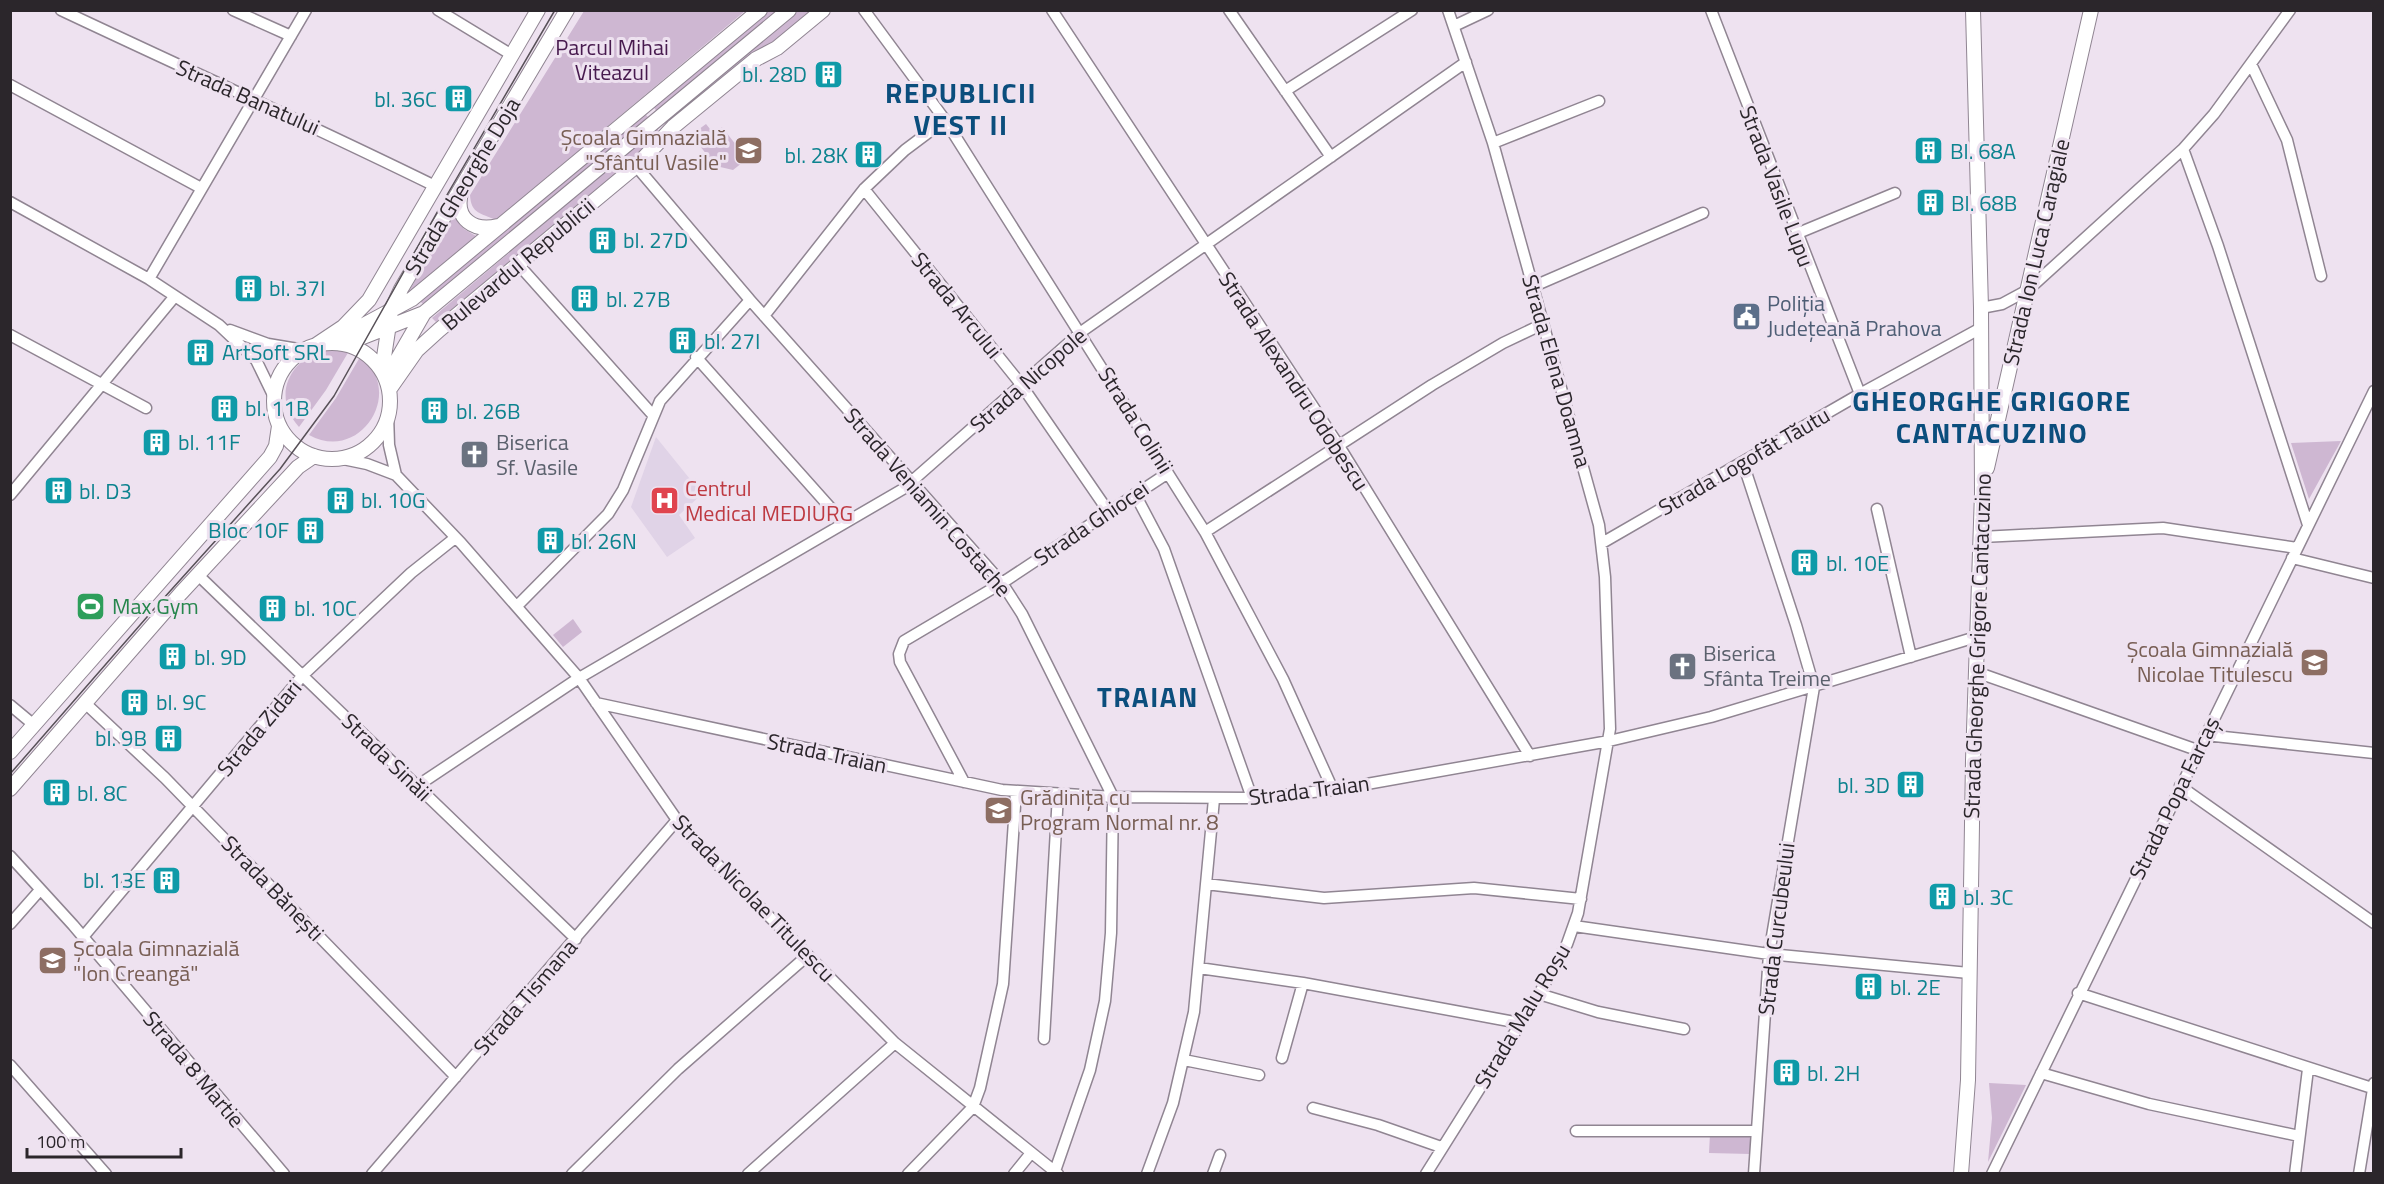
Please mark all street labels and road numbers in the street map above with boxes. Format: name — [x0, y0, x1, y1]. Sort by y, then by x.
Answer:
street label: Strada Banatului — [171, 50, 325, 144]
street label: Strada Gheorghe Doja — [395, 91, 529, 281]
street label: Strada Vasile Lupu — [1731, 100, 1823, 272]
street label: Strada Ion Luca Caragiale — [1993, 135, 2079, 369]
street label: Bulevardul Republicii — [434, 189, 602, 339]
street label: Strada Arcului — [903, 244, 1011, 366]
street label: Strada Alexandru Odobescu — [1210, 265, 1378, 497]
street label: Strada Elena Doamna — [1513, 270, 1601, 472]
street label: Strada Nicopole — [962, 319, 1094, 441]
street label: Strada Colinii — [1090, 360, 1182, 480]
street label: Strada Logofăt Tăutu — [1652, 398, 1836, 524]
street label: Strada Veniamin Costache — [836, 400, 1020, 604]
street label: Strada Ghiocei — [1026, 472, 1156, 574]
street label: Strada Gheorghe Grigore Cantacuzino — [1954, 473, 2000, 819]
street label: Strada Zidari — [208, 672, 310, 784]
street label: Strada Sinăii — [334, 705, 440, 809]
street label: Strada Popa Farcaș — [2120, 711, 2228, 885]
street label: Strada Traian — [764, 724, 890, 782]
street label: Strada Traian — [1247, 766, 1371, 814]
street label: Strada Nicolae Titulescu — [665, 806, 843, 990]
street label: Strada Bănești — [214, 827, 332, 949]
street label: Strada Curcubeului — [1749, 841, 1803, 1017]
street label: Strada Tismana — [465, 931, 585, 1063]
street label: Strada Malu Roșu — [1465, 937, 1579, 1095]
street label: Strada 8 Martie — [135, 1003, 253, 1135]

